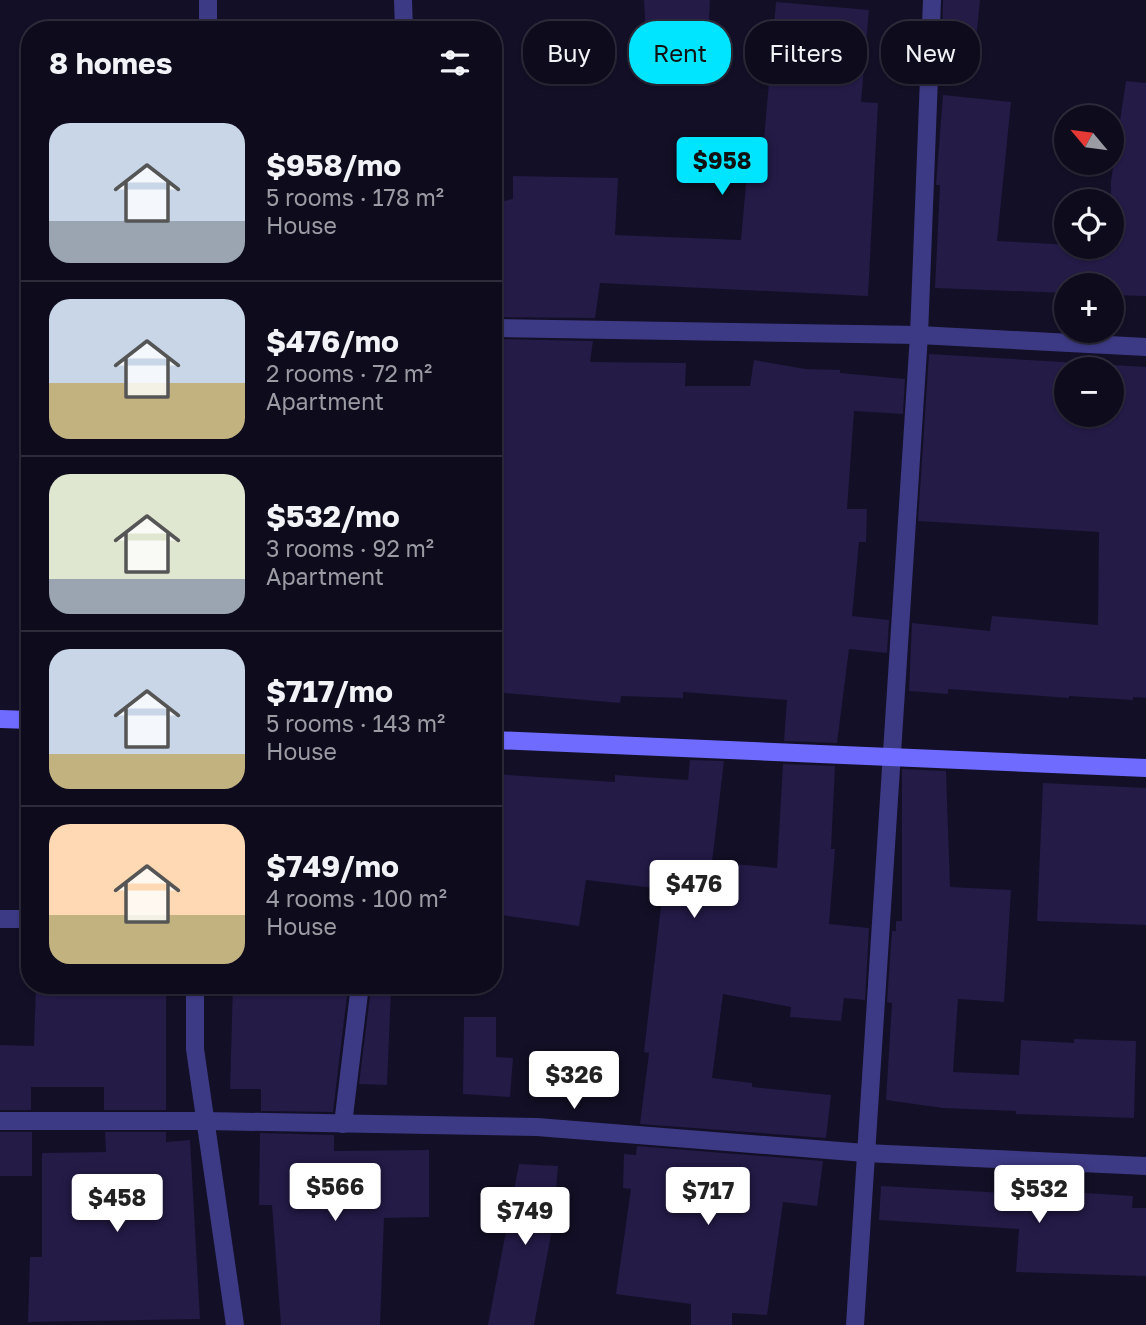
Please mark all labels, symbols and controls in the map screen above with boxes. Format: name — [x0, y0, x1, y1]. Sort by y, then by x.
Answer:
chip: Buy — [523, 21, 615, 84]
chip: Rent — [629, 21, 731, 84]
chip: Filters — [745, 21, 867, 84]
chip: New — [881, 21, 980, 84]
icon: filters — [436, 44, 474, 82]
text: 8 homes — [49, 45, 173, 81]
north arrow — [1054, 105, 1124, 175]
map controls — [1054, 105, 1124, 427]
pin: $958 — [681, 138, 763, 197]
text: $958 — [693, 146, 751, 174]
text: $958/mo — [266, 147, 401, 183]
icon: home — [105, 151, 189, 235]
text: 5 rooms · 178 m² — [266, 183, 444, 211]
button: locate — [1054, 189, 1124, 259]
text: House — [266, 211, 337, 239]
button: + — [1054, 273, 1124, 343]
text: $476/mo — [266, 323, 399, 359]
icon: home — [105, 327, 189, 411]
button: − — [1054, 357, 1124, 427]
text: 2 rooms · 72 m² — [266, 359, 432, 387]
text: Apartment — [266, 387, 384, 415]
text: $532/mo — [266, 498, 400, 534]
icon: home — [105, 502, 189, 586]
text: 3 rooms · 92 m² — [266, 534, 434, 562]
text: Apartment — [266, 562, 384, 590]
text: $717/mo — [266, 673, 393, 709]
icon: home — [105, 677, 189, 761]
text: 5 rooms · 143 m² — [266, 709, 445, 737]
text: House — [266, 737, 337, 765]
text: $749/mo — [266, 848, 399, 884]
icon: home — [105, 852, 189, 936]
pin: $476 — [653, 860, 735, 920]
text: $476 — [666, 869, 722, 897]
text: 4 rooms · 100 m² — [266, 884, 447, 912]
text: House — [266, 912, 337, 940]
pin: $326 — [533, 1052, 615, 1111]
text: $326 — [545, 1060, 603, 1088]
pin: $566 — [294, 1164, 376, 1223]
pin: $532 — [998, 1166, 1080, 1225]
pin: $717 — [667, 1168, 749, 1227]
text: $566 — [306, 1172, 364, 1200]
pin: $458 — [76, 1174, 158, 1234]
text: $532 — [1010, 1174, 1068, 1202]
text: $717 — [682, 1176, 734, 1204]
text: $458 — [88, 1183, 146, 1211]
pin: $749 — [484, 1188, 566, 1247]
text: $749 — [497, 1196, 553, 1224]

